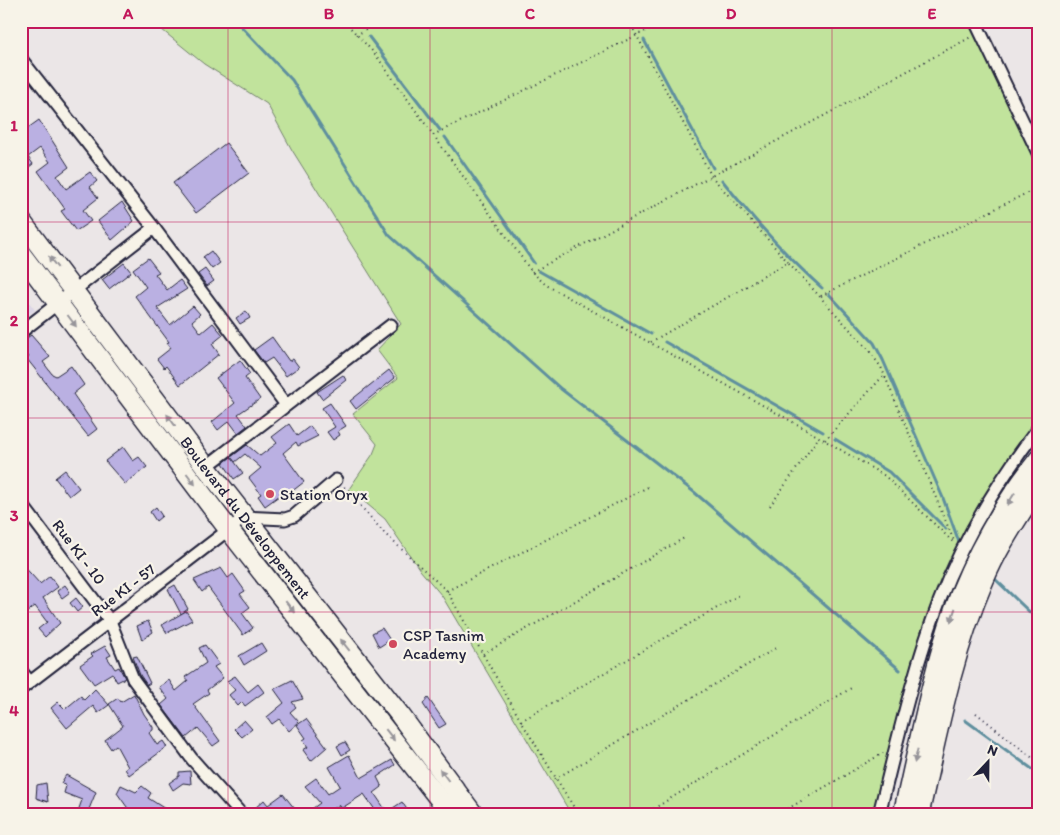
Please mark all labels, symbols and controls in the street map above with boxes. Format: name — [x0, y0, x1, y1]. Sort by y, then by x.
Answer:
text: A — [122, 4, 134, 23]
text: B — [324, 4, 335, 23]
text: C — [525, 4, 536, 23]
text: D — [726, 4, 737, 23]
text: E — [928, 4, 937, 23]
text: 1 — [10, 116, 18, 135]
one-way arrow — [48, 255, 58, 269]
text: 2 — [10, 311, 19, 330]
one-way arrow — [67, 314, 77, 328]
one-way arrow — [166, 413, 176, 427]
street label: Boulevard du Développement — [177, 432, 315, 603]
one-way arrow — [186, 472, 196, 485]
place label: Station Oryx — [280, 485, 368, 504]
marker: Station Oryx — [264, 488, 276, 500]
one-way arrow — [1006, 492, 1016, 505]
text: 3 — [10, 506, 19, 525]
street label: Rue KI - 10 — [48, 516, 110, 588]
street label: Rue KI - 57 — [87, 560, 159, 620]
one-way arrow — [285, 600, 296, 613]
one-way arrow — [949, 607, 956, 622]
place label: CSP Tasnim Academy — [403, 626, 485, 663]
marker: CSP Tasnim Academy — [387, 638, 399, 650]
one-way arrow — [340, 639, 351, 652]
text: 4 — [9, 701, 19, 720]
one-way arrow — [385, 728, 396, 741]
north arrow — [962, 738, 1012, 788]
text: N — [985, 741, 1000, 760]
one-way arrow — [912, 748, 920, 763]
one-way arrow — [439, 768, 449, 782]

